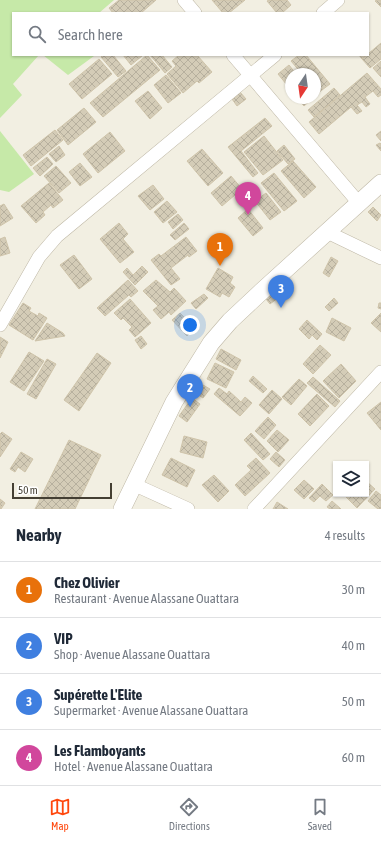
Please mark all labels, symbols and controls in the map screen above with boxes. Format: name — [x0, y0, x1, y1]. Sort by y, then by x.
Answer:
search box — [12, 12, 369, 56]
icon: search — [26, 23, 48, 45]
text: Search here — [58, 26, 123, 43]
north arrow — [285, 68, 321, 104]
pin: 4 — [235, 182, 261, 215]
pin: 1 — [207, 233, 233, 266]
pin: 3 — [268, 275, 294, 308]
your location — [180, 315, 200, 335]
pin: 2 — [177, 374, 203, 407]
map controls — [333, 461, 369, 497]
button: layers — [333, 461, 369, 497]
scale bar — [12, 481, 112, 500]
text: 50 m — [18, 484, 38, 496]
text: Nearby — [16, 525, 62, 545]
text: 4 results — [325, 528, 365, 543]
text: Chez Olivier — [54, 574, 119, 591]
text: 1 — [26, 582, 32, 597]
text: 30 m — [342, 582, 365, 597]
text: Restaurant · Avenue Alassane Ouattara — [54, 591, 239, 606]
text: VIP — [54, 630, 73, 647]
text: 2 — [26, 638, 32, 653]
text: 40 m — [342, 638, 365, 653]
text: Shop · Avenue Alassane Ouattara — [54, 647, 210, 662]
text: Supérette L'Elite — [54, 686, 142, 703]
text: 3 — [26, 694, 32, 709]
text: 50 m — [342, 694, 365, 709]
text: Supermarket · Avenue Alassane Ouattara — [54, 703, 248, 718]
text: Les Flamboyants — [54, 742, 146, 759]
text: 4 — [26, 750, 32, 765]
text: 60 m — [342, 750, 365, 765]
text: Hotel · Avenue Alassane Ouattara — [54, 759, 213, 774]
tab: Map — [49, 796, 71, 832]
tab: Directions — [169, 796, 210, 832]
tab: Saved — [308, 796, 332, 832]

